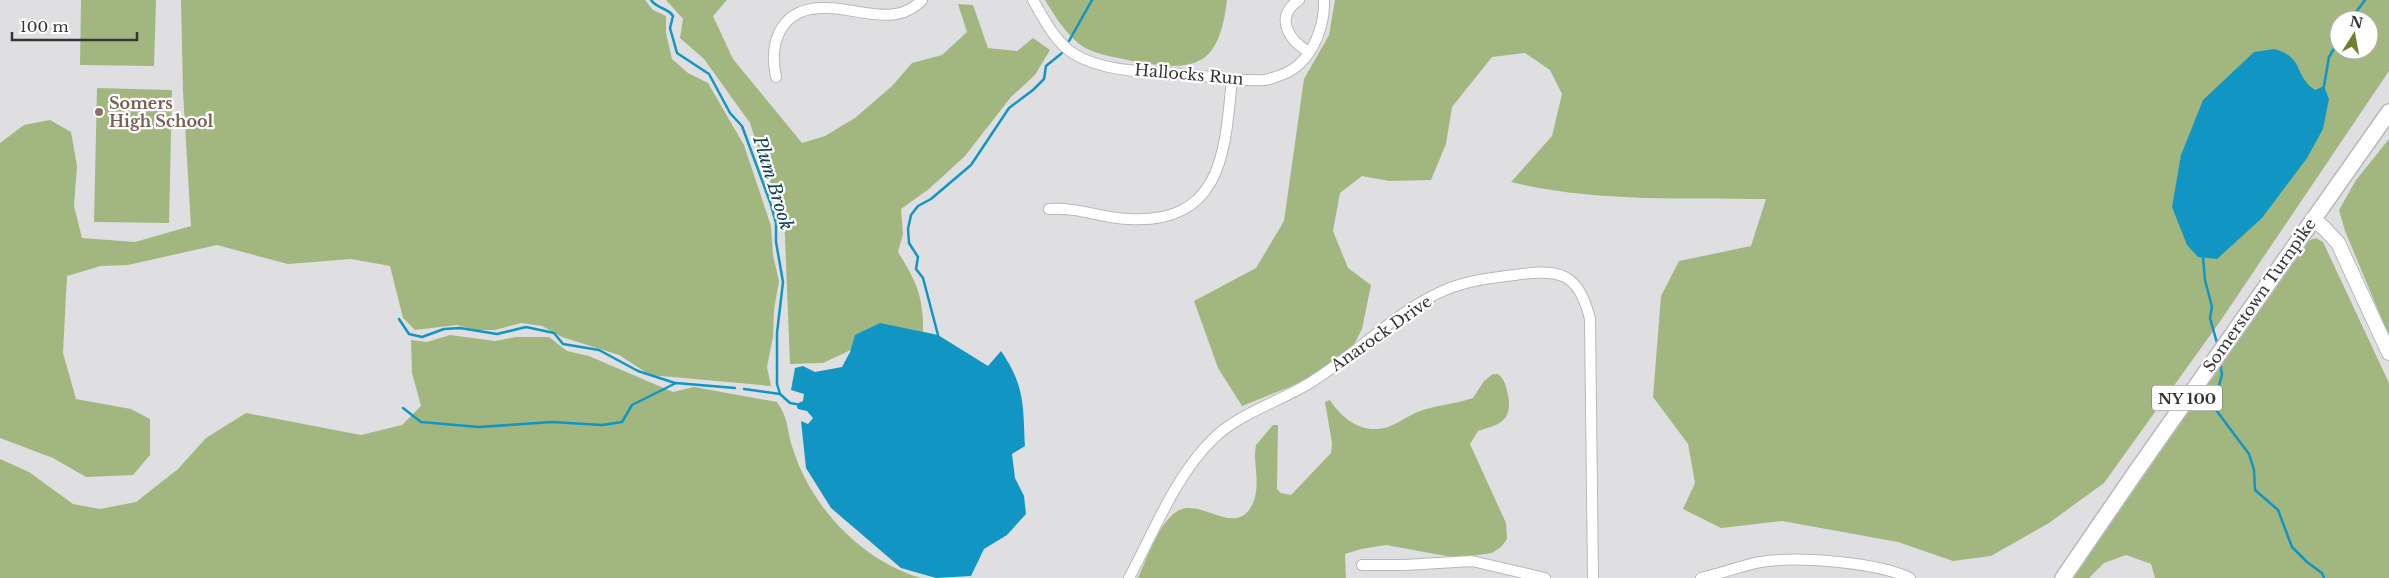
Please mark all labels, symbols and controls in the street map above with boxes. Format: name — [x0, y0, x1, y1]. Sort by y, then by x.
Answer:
scale bar — [12, 10, 138, 42]
north arrow — [2329, 10, 2379, 60]
text: N — [2348, 12, 2365, 32]
text: 100 m — [20, 17, 69, 36]
street label: Hallocks Run — [1134, 59, 1244, 89]
place label: Somers High School — [109, 93, 214, 131]
marker: Somers High School — [93, 106, 105, 118]
water label: Plum Brook — [748, 132, 798, 233]
street label: Somerstown Turnpike — [2198, 214, 2320, 376]
street label: Anarock Drive — [1326, 291, 1435, 376]
road number: NY 100 — [2152, 386, 2222, 410]

